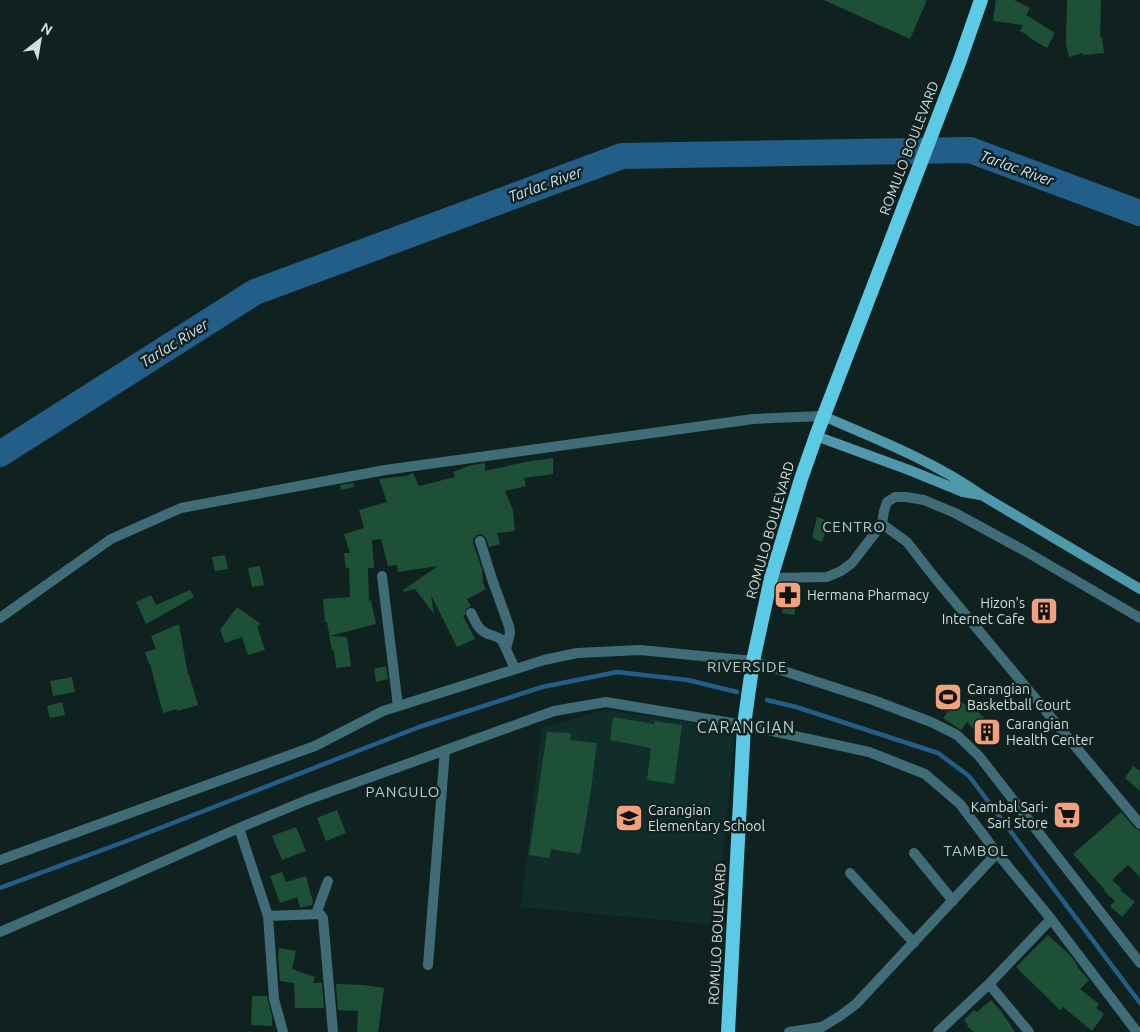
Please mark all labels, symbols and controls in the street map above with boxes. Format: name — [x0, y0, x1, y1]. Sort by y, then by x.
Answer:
north arrow — [15, 15, 65, 65]
text: N — [38, 19, 55, 38]
street label: ROMULO BOULEVARD — [876, 79, 942, 217]
water label: Tarlac River — [978, 147, 1057, 190]
water label: Tarlac River — [506, 162, 585, 205]
water label: Tarlac River — [137, 315, 212, 371]
street label: ROMULO BOULEVARD — [743, 459, 797, 601]
district label: CENTRO — [822, 518, 886, 535]
pharmacy icon: Hermana Pharmacy — [773, 580, 803, 610]
place label: Hermana Pharmacy — [807, 587, 929, 603]
place label: Hizon's Internet Cafe — [942, 595, 1025, 627]
building icon: Hizon's Internet Cafe — [1029, 596, 1059, 626]
district label: RIVERSIDE — [707, 658, 787, 675]
place label: Carangian Basketball Court — [967, 681, 1071, 713]
sports icon: Carangian Basketball Court — [933, 682, 963, 712]
place label: Carangian Health Center — [1006, 716, 1095, 748]
building icon: Carangian Health Center — [972, 717, 1002, 747]
district label: CARANGIAN — [697, 718, 795, 736]
district label: PANGULO — [366, 783, 440, 800]
place label: Kambal Sari- Sari Store — [971, 799, 1048, 831]
supermarket icon: Kambal Sari- Sari Store — [1052, 800, 1082, 830]
place label: Carangian Elementary School — [648, 802, 766, 834]
school or university icon: Carangian Elementary School — [614, 803, 644, 833]
district label: TAMBOL — [943, 842, 1009, 859]
street label: ROMULO BOULEVARD — [705, 862, 729, 1005]

